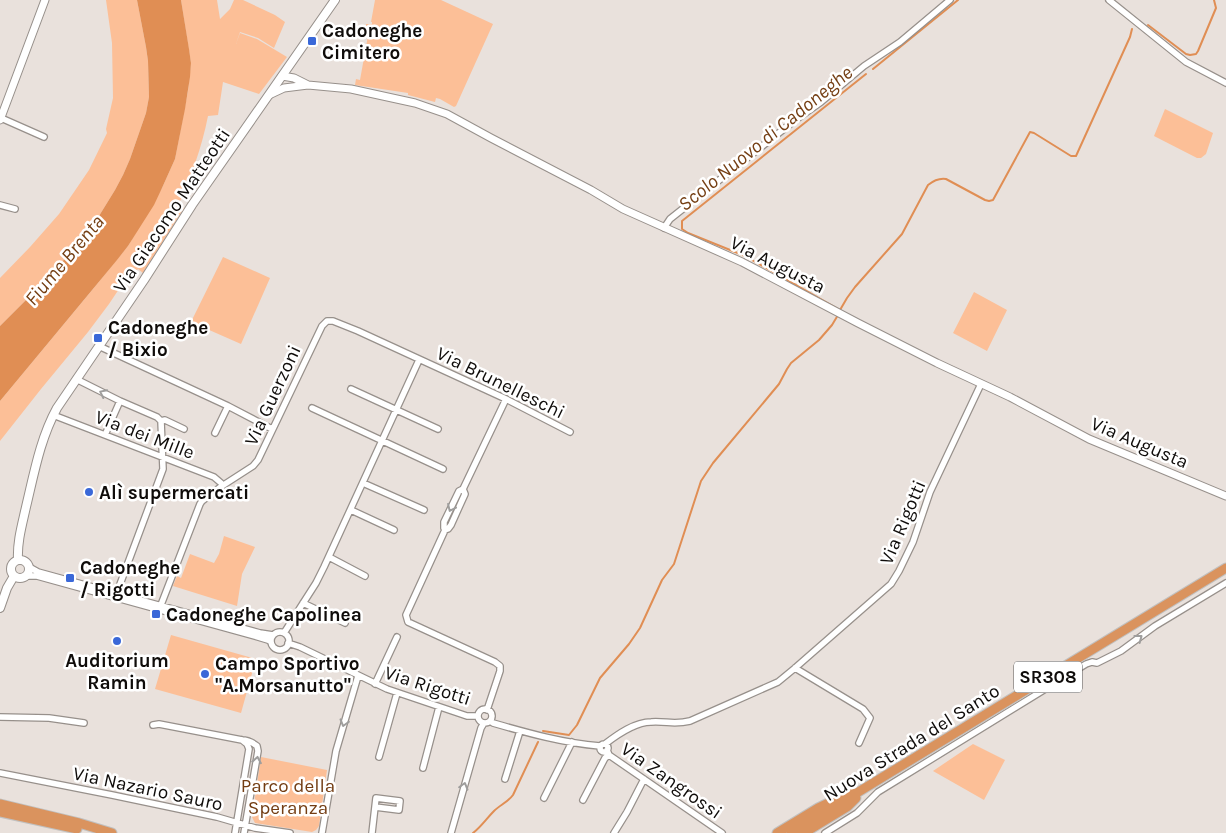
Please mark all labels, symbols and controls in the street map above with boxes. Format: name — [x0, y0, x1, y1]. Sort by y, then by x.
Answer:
place label: Cadoneghe Cimitero — [322, 20, 422, 64]
marker: Cadoneghe Cimitero — [306, 35, 318, 47]
water label: Scolo Nuovo di Cadoneghe — [673, 61, 857, 216]
street label: Via Giacomo Matteotti — [109, 124, 235, 297]
water label: Fiume Brenta — [20, 210, 109, 310]
street label: Via Augusta — [726, 232, 829, 298]
place label: Cadoneghe / Bixio — [108, 317, 208, 361]
marker: Cadoneghe / Bixio — [92, 332, 104, 344]
street label: Via Guerzoni — [240, 342, 306, 449]
street label: Via Brunelleschi — [433, 342, 568, 423]
one-way arrow — [99, 389, 108, 399]
street label: Via dei Mille — [92, 406, 197, 464]
street label: Via Augusta — [1088, 413, 1192, 473]
street label: Via Rigotti — [875, 477, 931, 568]
place label: Alì supermercati — [99, 482, 249, 504]
marker: Alì supermercati — [83, 486, 95, 498]
one-way arrow — [447, 503, 457, 512]
place label: Cadoneghe / Rigotti — [80, 557, 180, 601]
marker: Cadoneghe / Rigotti — [64, 572, 76, 584]
place label: Cadoneghe Capolinea — [166, 604, 362, 626]
marker: Cadoneghe Capolinea — [150, 608, 162, 620]
marker: Auditorium Ramin — [111, 635, 123, 647]
one-way arrow — [1133, 635, 1143, 644]
place label: Auditorium Ramin — [65, 650, 169, 694]
place label: Campo Sportivo "A.Morsanutto" — [215, 653, 360, 697]
street label: Via Rigotti — [382, 662, 474, 710]
road number: SR308 — [1014, 662, 1082, 692]
marker: Campo Sportivo "A.Morsanutto" — [199, 668, 211, 680]
street label: Nuova Strada del Santo — [819, 680, 1004, 806]
one-way arrow — [340, 718, 350, 726]
street label: Via Zangrossi — [617, 738, 726, 824]
one-way arrow — [251, 755, 261, 764]
street label: Via Nazario Sauro — [71, 762, 225, 816]
park label: Parco della Speranza — [241, 775, 335, 819]
one-way arrow — [459, 783, 469, 791]

